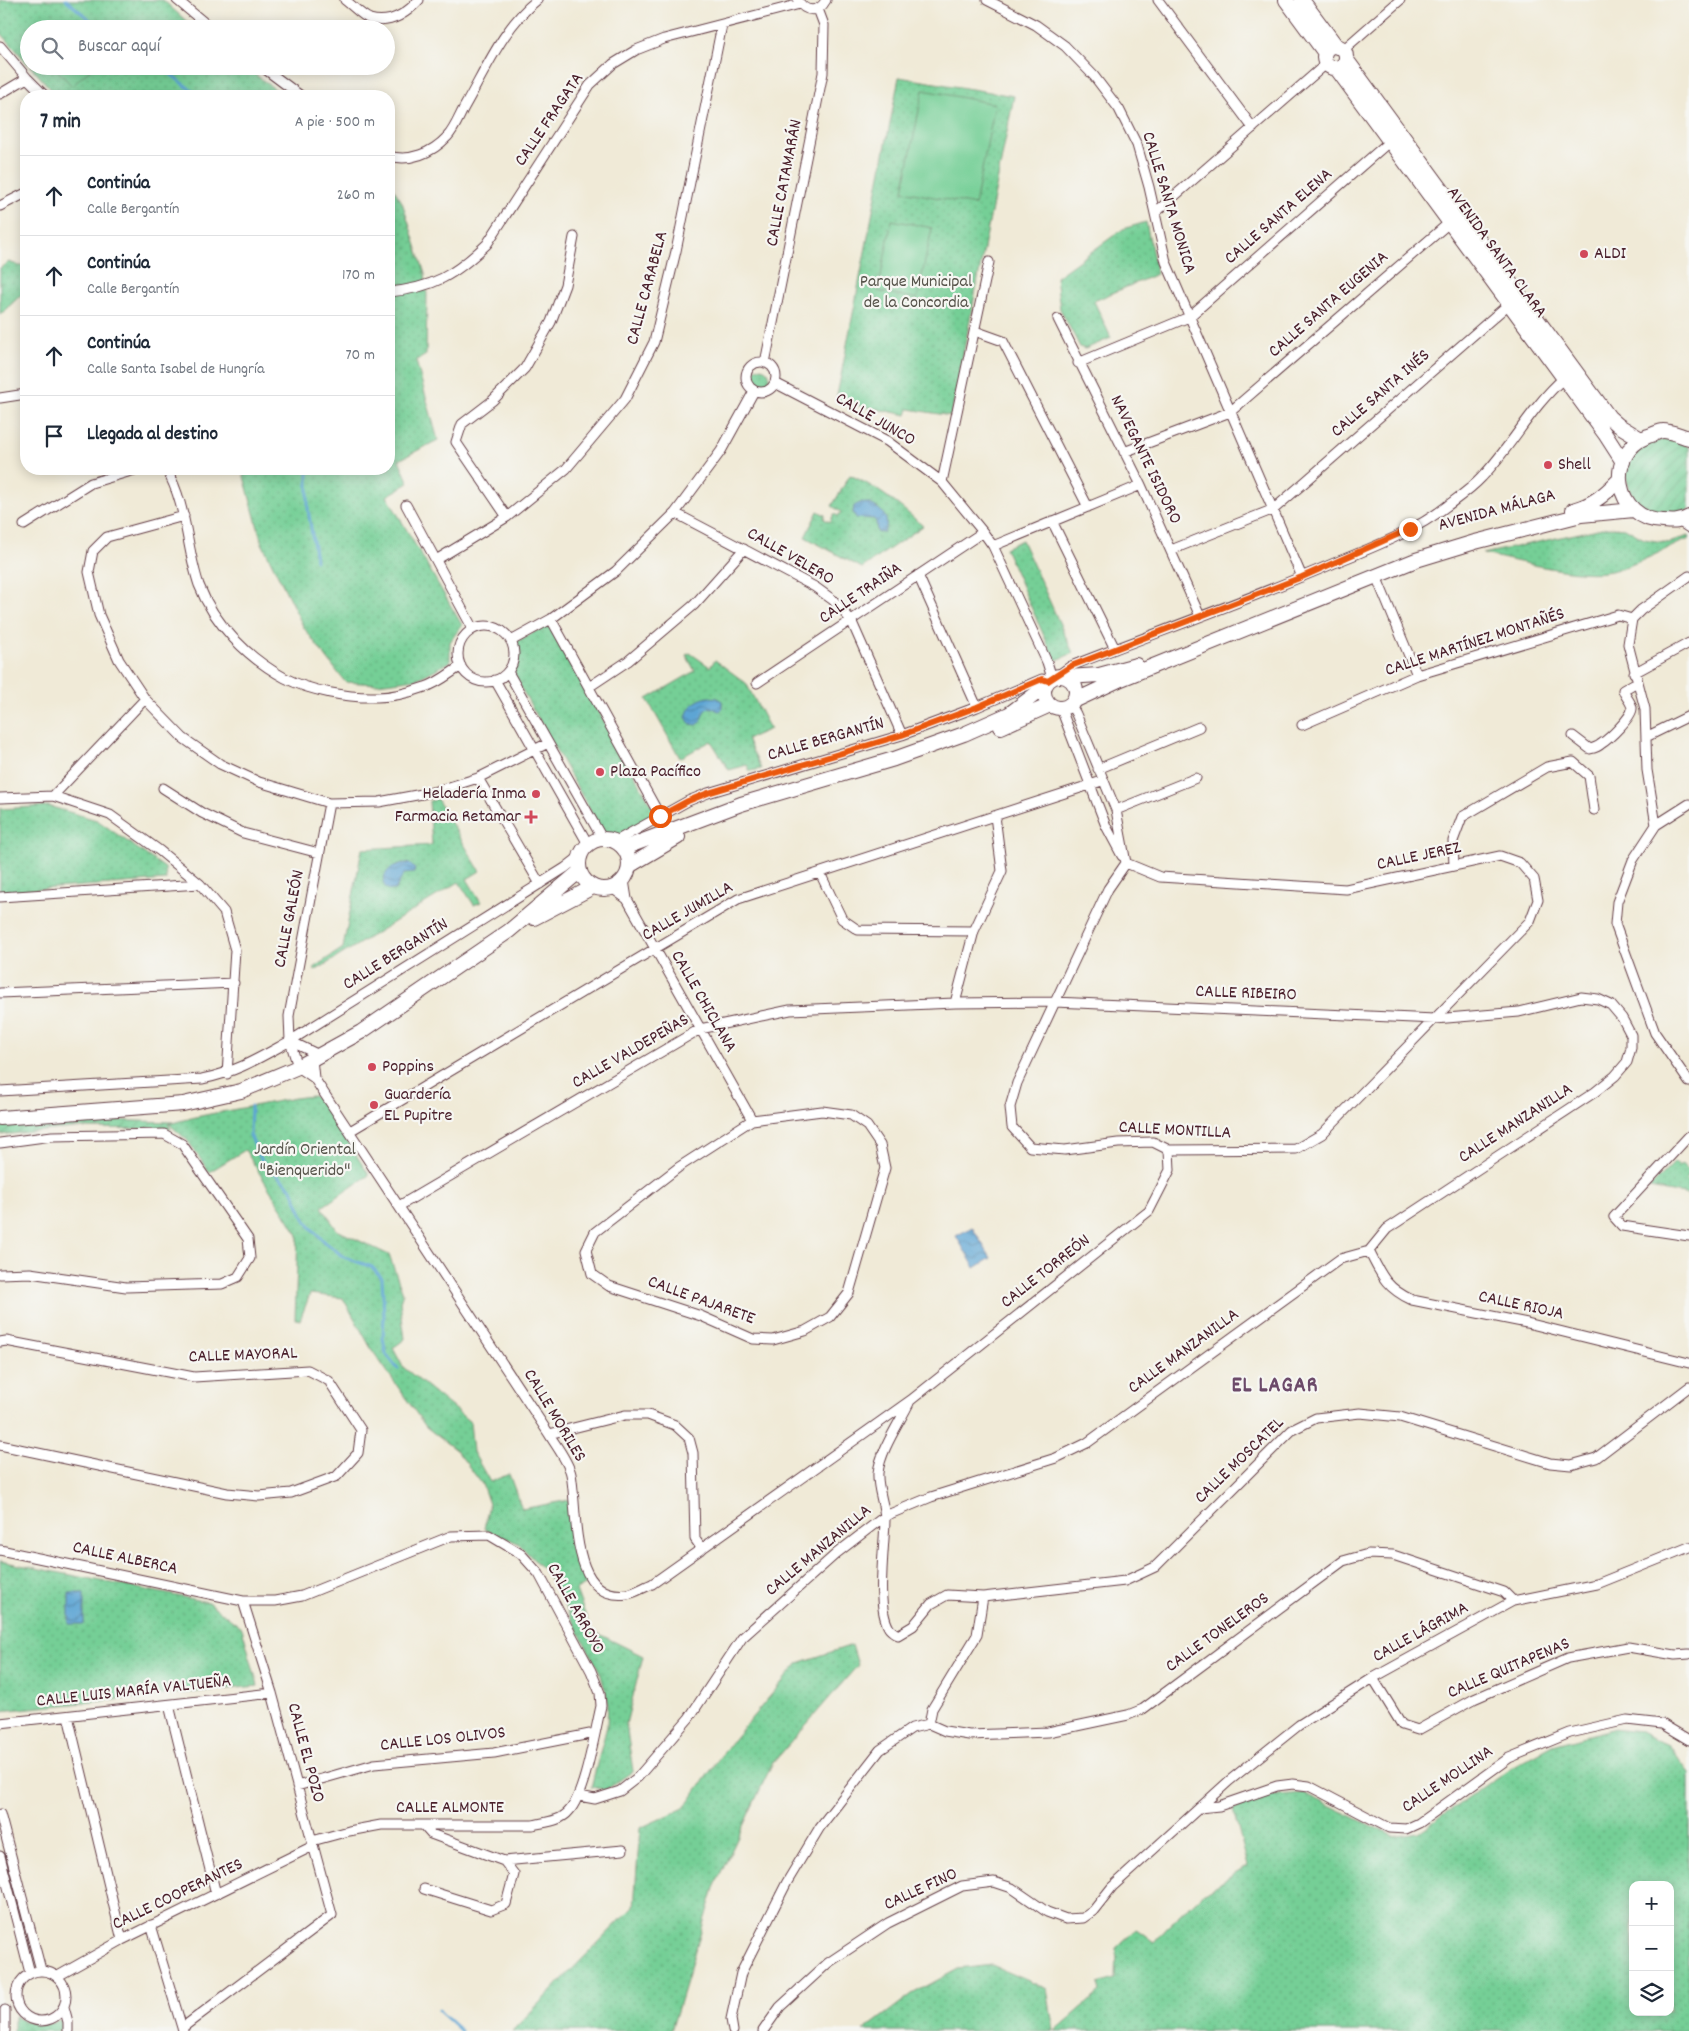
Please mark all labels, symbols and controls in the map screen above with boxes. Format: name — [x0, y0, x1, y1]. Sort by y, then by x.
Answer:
search box — [20, 20, 395, 75]
icon: search — [38, 34, 66, 62]
text: Buscar aquí — [78, 34, 160, 61]
street label: CALLE FRAGATA — [509, 68, 591, 172]
text: 7 min — [40, 108, 81, 138]
text: A pie · 500 m — [295, 111, 375, 134]
street label: CALLE CATAMARÁN — [760, 117, 810, 249]
street label: CALLE SANTA MONICA — [1134, 129, 1202, 277]
street label: CALLE SANTA ELENA — [1219, 163, 1339, 271]
text: Continúa — [87, 171, 150, 198]
icon: ahead — [40, 182, 68, 210]
street label: AVENIDA SANTA CLARA — [1440, 182, 1552, 324]
text: 260 m — [337, 184, 375, 207]
text: Calle Bergantín — [87, 198, 179, 221]
street label: CALLE CARABELA — [621, 228, 675, 348]
place label: ALDI — [1594, 242, 1626, 267]
street label: CALLE SANTA EUGENIA — [1263, 246, 1395, 364]
marker: ALDI — [1578, 248, 1590, 260]
text: Continúa — [87, 251, 150, 278]
icon: ahead — [40, 262, 68, 290]
text: 170 m — [342, 264, 375, 287]
park label: Parque Municipal de la Concordia — [860, 270, 973, 316]
text: Calle Bergantín — [87, 278, 179, 301]
text: Continúa — [87, 331, 150, 358]
icon: ahead — [40, 342, 68, 370]
text: 70 m — [345, 344, 375, 367]
street label: CALLE SANTA INÉS — [1326, 344, 1436, 444]
text: Calle Santa Isabel de Hungría — [87, 358, 264, 381]
street label: CALLE JUNCO — [830, 387, 920, 453]
street label: NAVEGANTE ISIDORO — [1103, 391, 1187, 529]
icon: arrive — [40, 422, 68, 450]
text: Llegada al destino — [87, 422, 218, 449]
place label: Shell — [1558, 453, 1591, 478]
marker: Shell — [1542, 459, 1554, 471]
street label: AVENIDA MÁLAGA — [1436, 483, 1559, 539]
route end — [1399, 518, 1422, 541]
street label: CALLE VELERO — [742, 522, 838, 592]
street label: CALLE TRAIÑA — [815, 557, 908, 631]
street label: CALLE MARTÍNEZ MONTAÑÉS — [1382, 602, 1568, 684]
street label: CALLE BERGANTÍN — [765, 711, 887, 769]
place label: Plaza Pacífico — [610, 760, 701, 785]
marker: Plaza Pacífico — [594, 766, 606, 778]
place label: Heladería Inma — [423, 782, 527, 807]
marker: Heladería Inma — [530, 788, 542, 800]
place label: Farmacia Retamar — [395, 805, 521, 830]
route start — [649, 805, 672, 828]
marker: Farmacia Retamar — [525, 811, 537, 823]
street label: CALLE JEREZ — [1375, 836, 1463, 878]
street label: CALLE GALEÓN — [268, 868, 312, 970]
street label: CALLE JUMILLA — [638, 876, 738, 948]
street label: CALLE BERGANTÍN — [338, 913, 454, 997]
street label: CALLE CHICLANA — [664, 946, 742, 1058]
street label: CALLE RIBEIRO — [1195, 980, 1297, 1008]
street label: CALLE VALDEPEÑAS — [568, 1008, 694, 1096]
place label: Poppins — [382, 1055, 434, 1080]
marker: Poppins — [366, 1061, 378, 1073]
street label: CALLE MANZANILLA — [1454, 1078, 1578, 1170]
place label: Guardería EL Pupitre — [384, 1083, 452, 1129]
marker: Guardería EL Pupitre — [368, 1099, 380, 1111]
street label: CALLE MONTILLA — [1118, 1116, 1232, 1146]
park label: Jardín Oriental "Bienquerido" — [254, 1138, 357, 1184]
street label: CALLE TORREÓN — [996, 1229, 1096, 1315]
street label: CALLE PAJARETE — [644, 1270, 758, 1332]
street label: CALLE RIOJA — [1476, 1285, 1566, 1327]
street label: CALLE MANZANILLA — [1123, 1303, 1245, 1401]
street label: CALLE MAYORAL — [188, 1342, 299, 1370]
street label: CALLE MORILES — [516, 1365, 592, 1467]
district label: EL LAGAR — [1232, 1371, 1318, 1402]
street label: CALLE MOSCATEL — [1190, 1411, 1291, 1510]
street label: CALLE MANZANILLA — [760, 1499, 878, 1603]
street label: CALLE ALBERCA — [70, 1536, 180, 1582]
street label: CALLE ARROYO — [540, 1559, 610, 1659]
street label: CALLE TONELEROS — [1161, 1587, 1275, 1679]
street label: CALLE LÁGRIMA — [1368, 1596, 1474, 1670]
street label: CALLE QUITAPENAS — [1444, 1632, 1574, 1706]
street label: CALLE LUIS MARÍA VALTUEÑA — [35, 1669, 233, 1715]
street label: CALLE EL POZO — [280, 1700, 330, 1806]
street label: CALLE LOS OLIVOS — [379, 1721, 507, 1759]
street label: CALLE MOLLINA — [1397, 1740, 1499, 1820]
street label: CALLE ALMONTE — [396, 1796, 504, 1821]
street label: CALLE COOPERANTES — [109, 1853, 248, 1937]
street label: CALLE FINO — [880, 1862, 962, 1918]
map controls — [1629, 1881, 1674, 2016]
button: + — [1629, 1881, 1674, 1926]
button: − — [1629, 1926, 1674, 1971]
button: layers — [1629, 1971, 1674, 2016]

